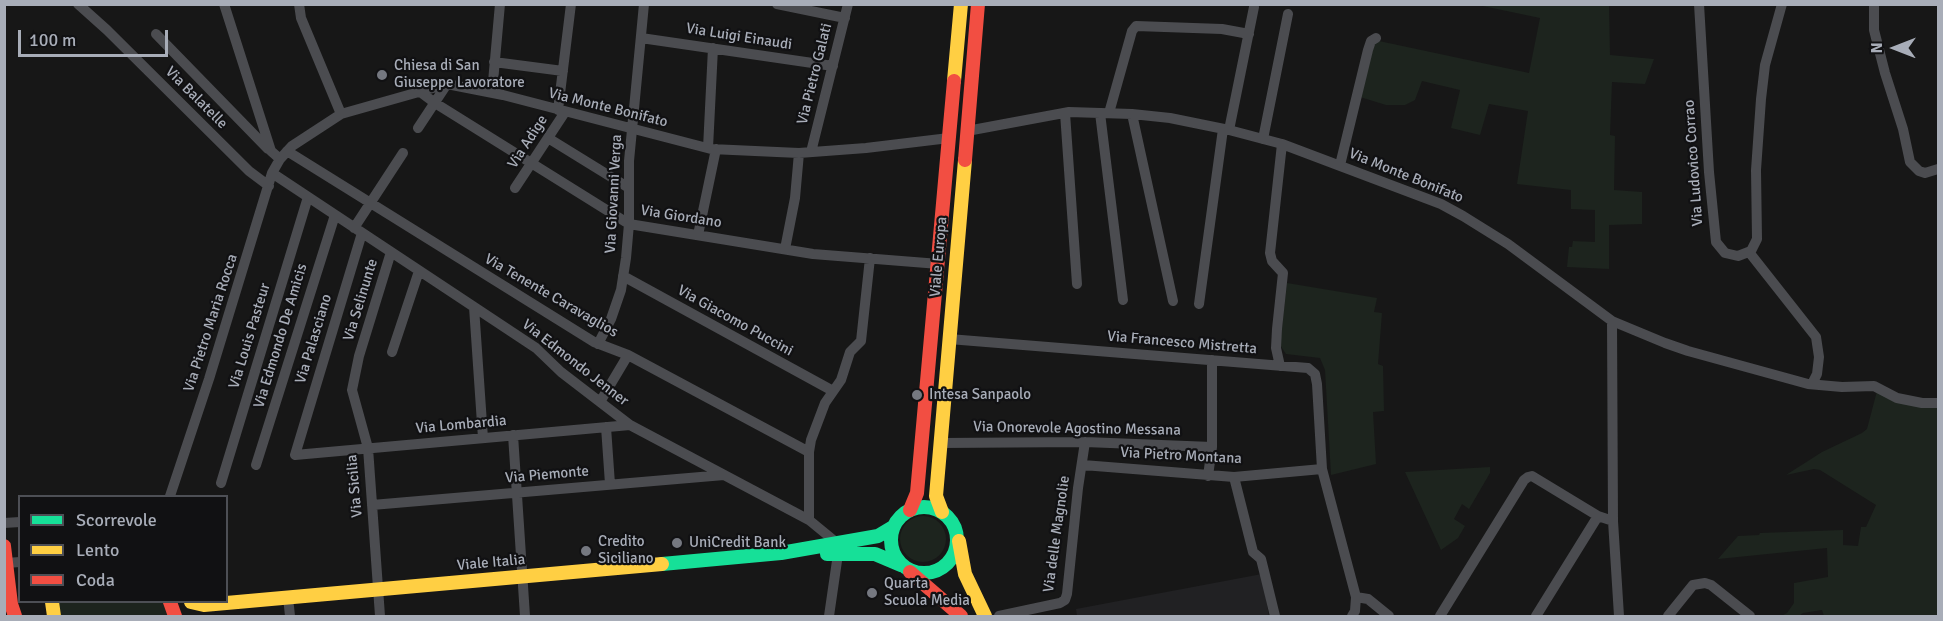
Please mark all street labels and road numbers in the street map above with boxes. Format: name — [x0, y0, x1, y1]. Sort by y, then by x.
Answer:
street label: Via Luigi Einaudi — [685, 20, 793, 54]
street label: Via Pietro Galati — [794, 21, 836, 127]
street label: Via Balatelle — [161, 63, 231, 133]
street label: Via Monte Bonifato — [547, 85, 669, 131]
street label: Via Ludovico Corrao — [1681, 99, 1707, 227]
street label: Via Adige — [504, 112, 552, 172]
street label: Via Giovanni Verga — [602, 134, 626, 254]
street label: Via Monte Bonifato — [1346, 145, 1466, 207]
street label: Via Giordano — [639, 202, 723, 232]
street label: Viale Europa — [927, 216, 951, 298]
street label: Via Tenente Caravaglios — [481, 250, 621, 342]
street label: Via Pietro Maria Rocca — [180, 252, 242, 394]
street label: Via Selinunte — [340, 257, 382, 343]
street label: Via Edmondo De Amicis — [250, 261, 312, 411]
street label: Via Louis Pasteur — [225, 281, 275, 391]
street label: Via Giacomo Puccini — [674, 282, 796, 360]
street label: Via Palasciano — [292, 292, 336, 386]
street label: Via Edmondo Jenner — [518, 316, 632, 410]
street label: Via Francesco Mistretta — [1106, 327, 1258, 359]
street label: Via Lombardia — [415, 412, 507, 438]
street label: Via Onorevole Agostino Messana — [973, 418, 1181, 440]
street label: Via Pietro Montana — [1120, 444, 1242, 468]
street label: Via Sicilia — [343, 454, 367, 518]
street label: Via Piemonte — [504, 462, 590, 488]
street label: Via delle Magnolie — [1040, 474, 1074, 594]
street label: Viale Italia — [456, 551, 526, 575]

